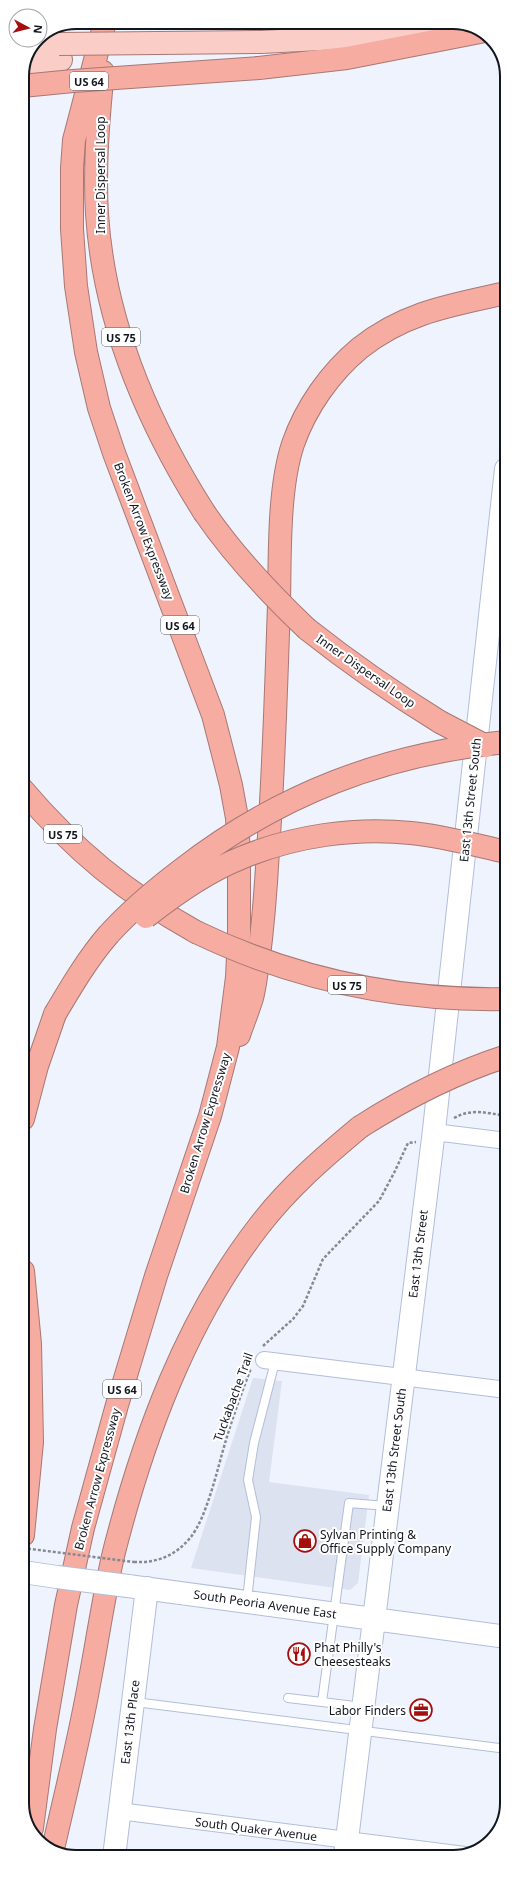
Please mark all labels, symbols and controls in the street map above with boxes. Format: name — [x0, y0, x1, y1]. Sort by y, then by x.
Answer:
north arrow — [8, 8, 48, 48]
text: N — [30, 24, 46, 35]
road number: US 64 — [70, 72, 108, 90]
street label: Inner Dispersal Loop — [92, 116, 109, 234]
road number: US 75 — [102, 328, 140, 346]
street label: Broken Arrow Expressway — [110, 460, 178, 603]
road number: US 64 — [161, 616, 199, 634]
street label: Inner Dispersal Loop — [313, 630, 419, 712]
street label: East 13th Street South — [455, 737, 485, 863]
road number: US 75 — [44, 825, 82, 843]
road number: US 75 — [328, 976, 366, 994]
street label: Broken Arrow Expressway — [176, 1050, 235, 1195]
street label: East 13th Street — [404, 1208, 432, 1299]
street label: Tuckabache Trail — [209, 1350, 257, 1444]
road number: US 64 — [103, 1380, 141, 1398]
street label: East 13th Street South — [378, 1387, 410, 1513]
street label: Broken Arrow Expressway — [70, 1405, 124, 1552]
place label: Sylvan Printing & Office Supply Company — [320, 1526, 452, 1557]
shop icon: Sylvan Printing & Office Supply Company — [292, 1528, 318, 1554]
street label: South Peoria Avenue East — [192, 1586, 338, 1623]
place label: Phat Philly's Cheesesteaks — [314, 1639, 391, 1670]
restaurant icon: Phat Philly's Cheesesteaks — [286, 1641, 312, 1667]
street label: East 13th Place — [116, 1679, 144, 1765]
office icon: Labor Finders — [408, 1697, 434, 1723]
place label: Labor Finders — [329, 1702, 406, 1719]
street label: South Quaker Avenue — [194, 1813, 318, 1845]

